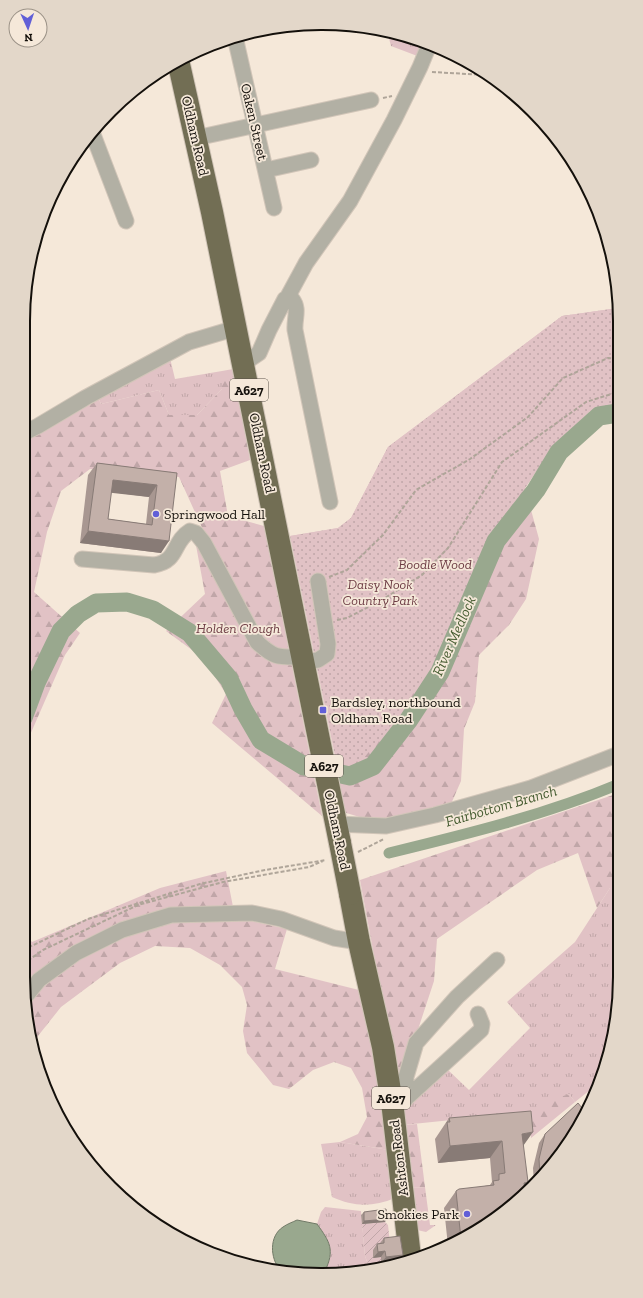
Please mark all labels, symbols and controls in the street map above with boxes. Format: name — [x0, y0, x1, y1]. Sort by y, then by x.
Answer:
north arrow — [8, 8, 48, 48]
text: N — [23, 31, 33, 44]
street label: Oaken Street — [237, 82, 271, 163]
street label: Oldham Road — [178, 94, 213, 178]
road number: A627 — [230, 379, 268, 401]
street label: Oldham Road — [245, 411, 279, 495]
place label: Springwood Hall — [164, 506, 265, 523]
marker: Springwood Hall — [151, 509, 161, 519]
park label: Boodle Wood — [398, 556, 472, 573]
park label: Daisy Nook Country Park — [342, 576, 418, 609]
water label: River Medlock — [428, 593, 480, 679]
park label: Holden Clough — [196, 620, 280, 637]
place label: Bardsley, northbound Oldham Road — [331, 694, 461, 727]
marker: Bardsley, northbound Oldham Road — [318, 705, 328, 715]
road number: A627 — [305, 755, 343, 777]
water label: Fairbottom Branch — [443, 781, 559, 831]
street label: Oldham Road — [320, 788, 354, 872]
road number: A627 — [372, 1087, 410, 1109]
street label: Ashton Road — [386, 1119, 412, 1197]
place label: Smokies Park — [377, 1206, 460, 1223]
marker: Smokies Park — [462, 1209, 472, 1219]

